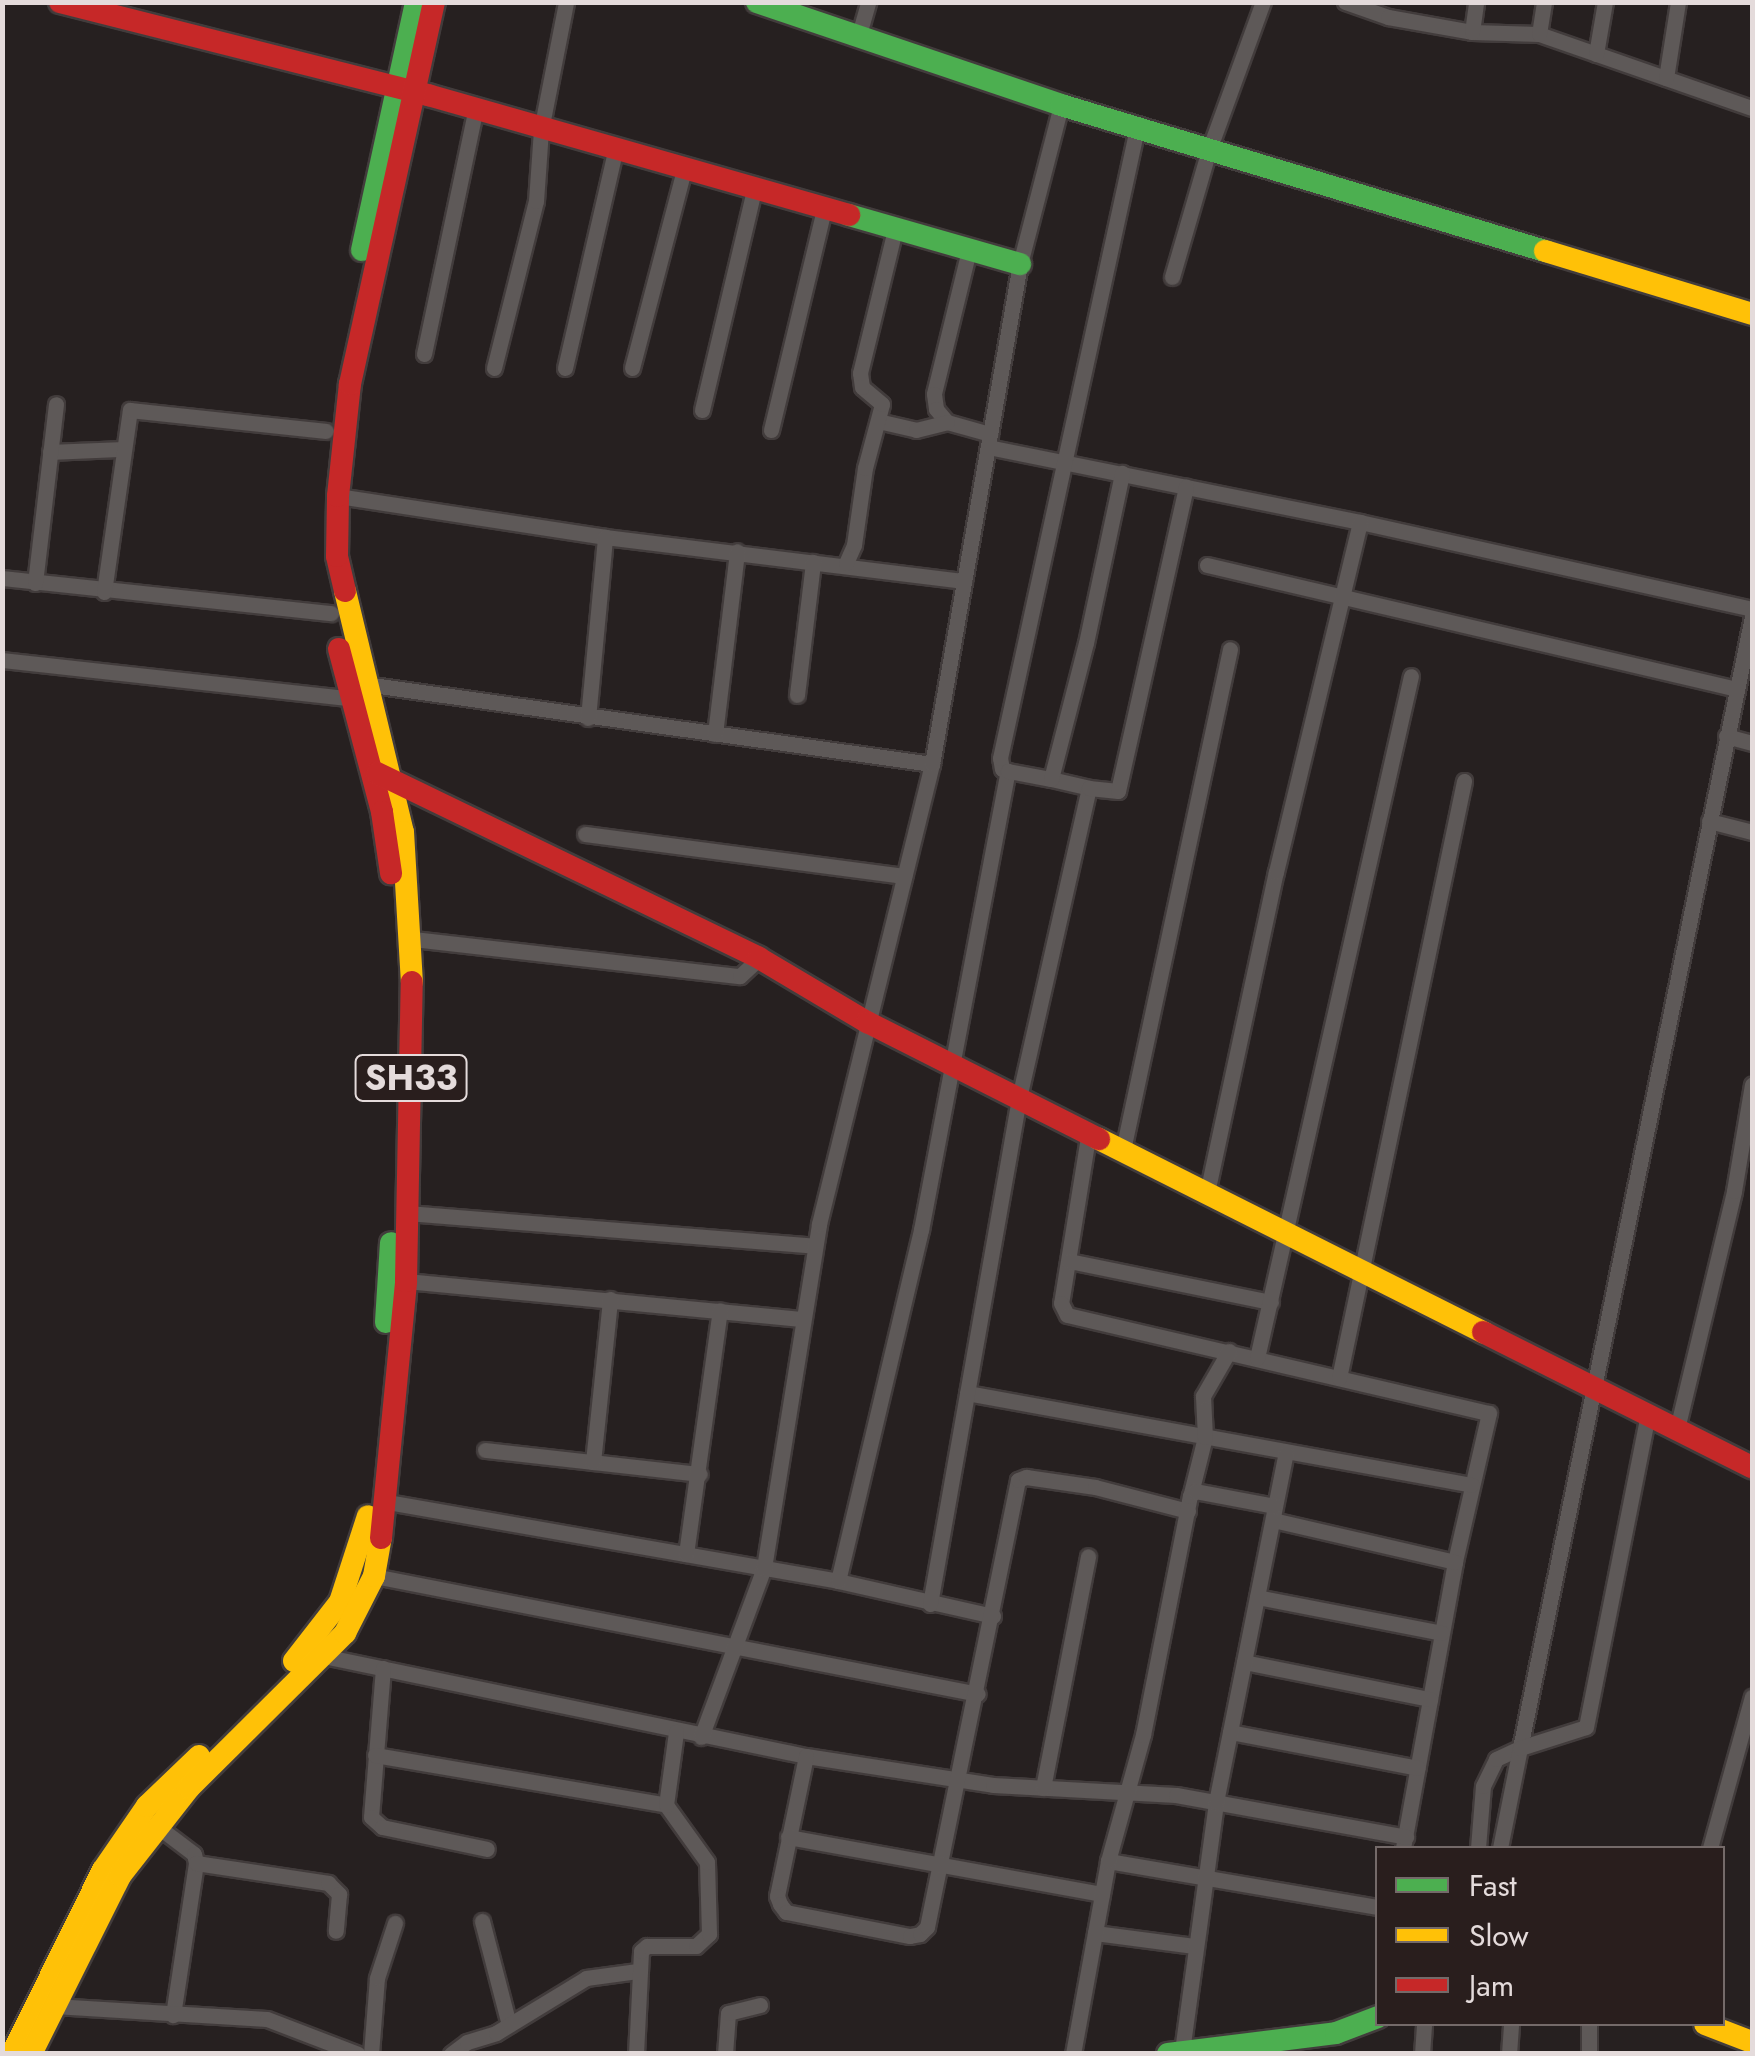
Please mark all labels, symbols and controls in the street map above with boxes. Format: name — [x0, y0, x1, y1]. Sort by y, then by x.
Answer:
road number: SH33 — [354, 1048, 468, 1108]
legend — [1375, 1846, 1725, 2026]
text: Fast — [1469, 1864, 1517, 1907]
text: Slow — [1469, 1914, 1529, 1957]
text: Jam — [1469, 1964, 1514, 2007]

